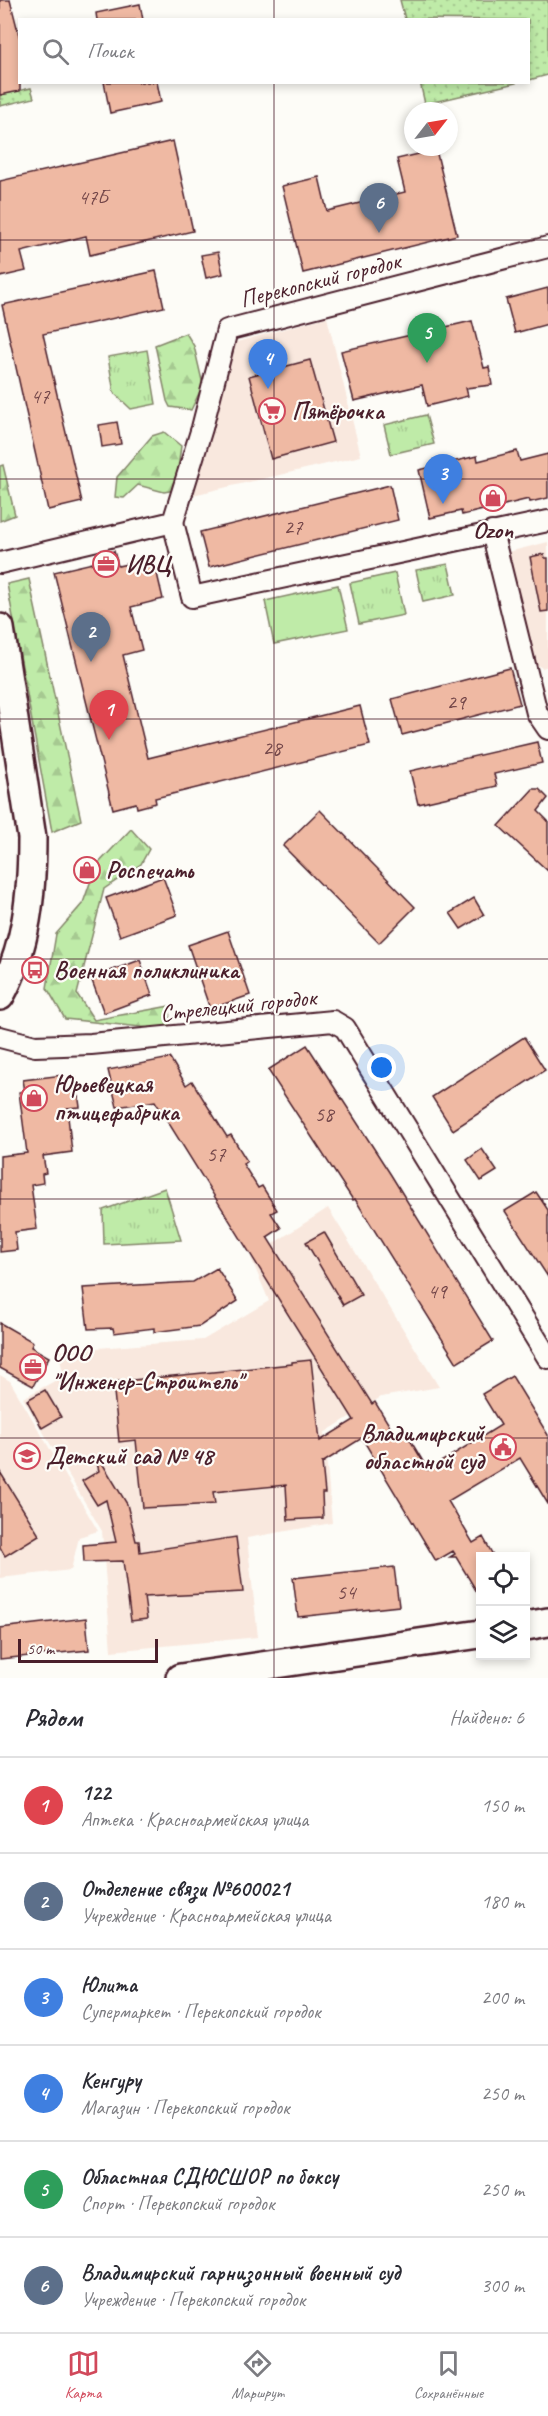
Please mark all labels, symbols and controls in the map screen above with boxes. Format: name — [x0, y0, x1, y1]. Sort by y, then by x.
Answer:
search box — [18, 18, 530, 84]
icon: search — [39, 35, 72, 68]
text: Поиск — [87, 37, 133, 65]
north arrow — [404, 102, 458, 156]
house number: 47Б — [78, 184, 111, 210]
pin: 6 — [360, 184, 398, 233]
street label: Перекопский городок — [237, 245, 405, 314]
pin: 5 — [408, 314, 446, 363]
pin: 4 — [248, 340, 288, 389]
house number: 47 — [31, 383, 51, 409]
supermarket icon: Пятёрочка — [257, 396, 287, 426]
place label: Пятёрочка — [292, 396, 385, 426]
pin: 3 — [424, 454, 462, 504]
shop icon: Ozon — [478, 483, 508, 513]
house number: 27 — [284, 514, 304, 540]
place label: Ozon — [473, 515, 514, 545]
office icon: ИВЦ — [91, 549, 121, 579]
place label: ИВЦ — [126, 549, 173, 579]
pin: 2 — [72, 612, 110, 662]
house number: 29 — [447, 689, 467, 715]
pin: 1 — [90, 690, 128, 740]
house number: 28 — [263, 735, 284, 761]
shop icon: Роспечать — [72, 855, 102, 885]
place label: Роспечать — [106, 855, 195, 885]
bus stop icon: Военная поликлиника — [20, 955, 50, 985]
place label: Военная поликлиника — [54, 955, 241, 985]
street label: Стрелецкий городок — [159, 982, 320, 1028]
your location — [367, 1053, 396, 1082]
place label: Юрьевецкая птицефабрика — [54, 1069, 180, 1127]
shop icon: Юрьевецкая птицефабрика — [19, 1083, 49, 1113]
house number: 58 — [315, 1101, 336, 1127]
house number: 57 — [207, 1141, 227, 1167]
house number: 49 — [428, 1278, 448, 1304]
place label: ООО "Инженер-Строитель" — [52, 1338, 248, 1396]
office icon: ООО "Инженер-Строитель" — [18, 1352, 48, 1382]
place label: Владимирский областной суд — [361, 1418, 486, 1476]
public building icon: Владимирский областной суд — [488, 1432, 518, 1462]
school or university icon: Детский сад № 48 — [12, 1441, 42, 1471]
place label: Детский сад № 48 — [46, 1441, 216, 1471]
map controls — [476, 1552, 530, 1660]
button: locate — [476, 1552, 530, 1606]
house number: 54 — [337, 1579, 358, 1605]
button: layers — [476, 1606, 530, 1660]
scale bar — [18, 1636, 158, 1664]
text: 50 m — [27, 1639, 54, 1659]
text: Рядом — [24, 1701, 82, 1734]
text: Найдено: 6 — [449, 1705, 524, 1730]
text: 122 — [81, 1779, 111, 1807]
text: 1 — [39, 1793, 48, 1818]
text: 150 m — [481, 1793, 524, 1818]
text: Аптека · Красноармейская улица — [81, 1807, 308, 1832]
text: Отделение связи №600021 — [81, 1875, 289, 1903]
text: 2 — [39, 1889, 48, 1914]
text: 180 m — [481, 1889, 524, 1914]
text: Учреждение · Красноармейская улица — [81, 1903, 331, 1928]
text: Юлита — [81, 1971, 137, 1999]
text: 3 — [39, 1985, 48, 2010]
text: 200 m — [481, 1985, 524, 2010]
text: Супермаркет · Перекопский городок — [81, 1999, 320, 2024]
text: Кенгуру — [81, 2067, 141, 2095]
text: 4 — [39, 2081, 48, 2106]
text: 250 m — [481, 2081, 524, 2106]
text: Магазин · Перекопский городок — [81, 2095, 289, 2120]
text: Областная СДЮСШОР по боксу — [81, 2163, 338, 2191]
text: 5 — [39, 2177, 48, 2202]
text: 250 m — [481, 2177, 524, 2202]
text: Спорт · Перекопский городок — [81, 2191, 274, 2216]
text: Владимирский гарнизонный военный суд — [81, 2259, 400, 2287]
text: 6 — [39, 2273, 48, 2298]
text: 300 m — [481, 2273, 524, 2298]
text: Учреждение · Перекопский городок — [81, 2287, 305, 2312]
tab: Карта — [65, 2347, 101, 2403]
tab: Маршрут — [231, 2347, 284, 2403]
tab: Сохранённые — [414, 2347, 483, 2403]

